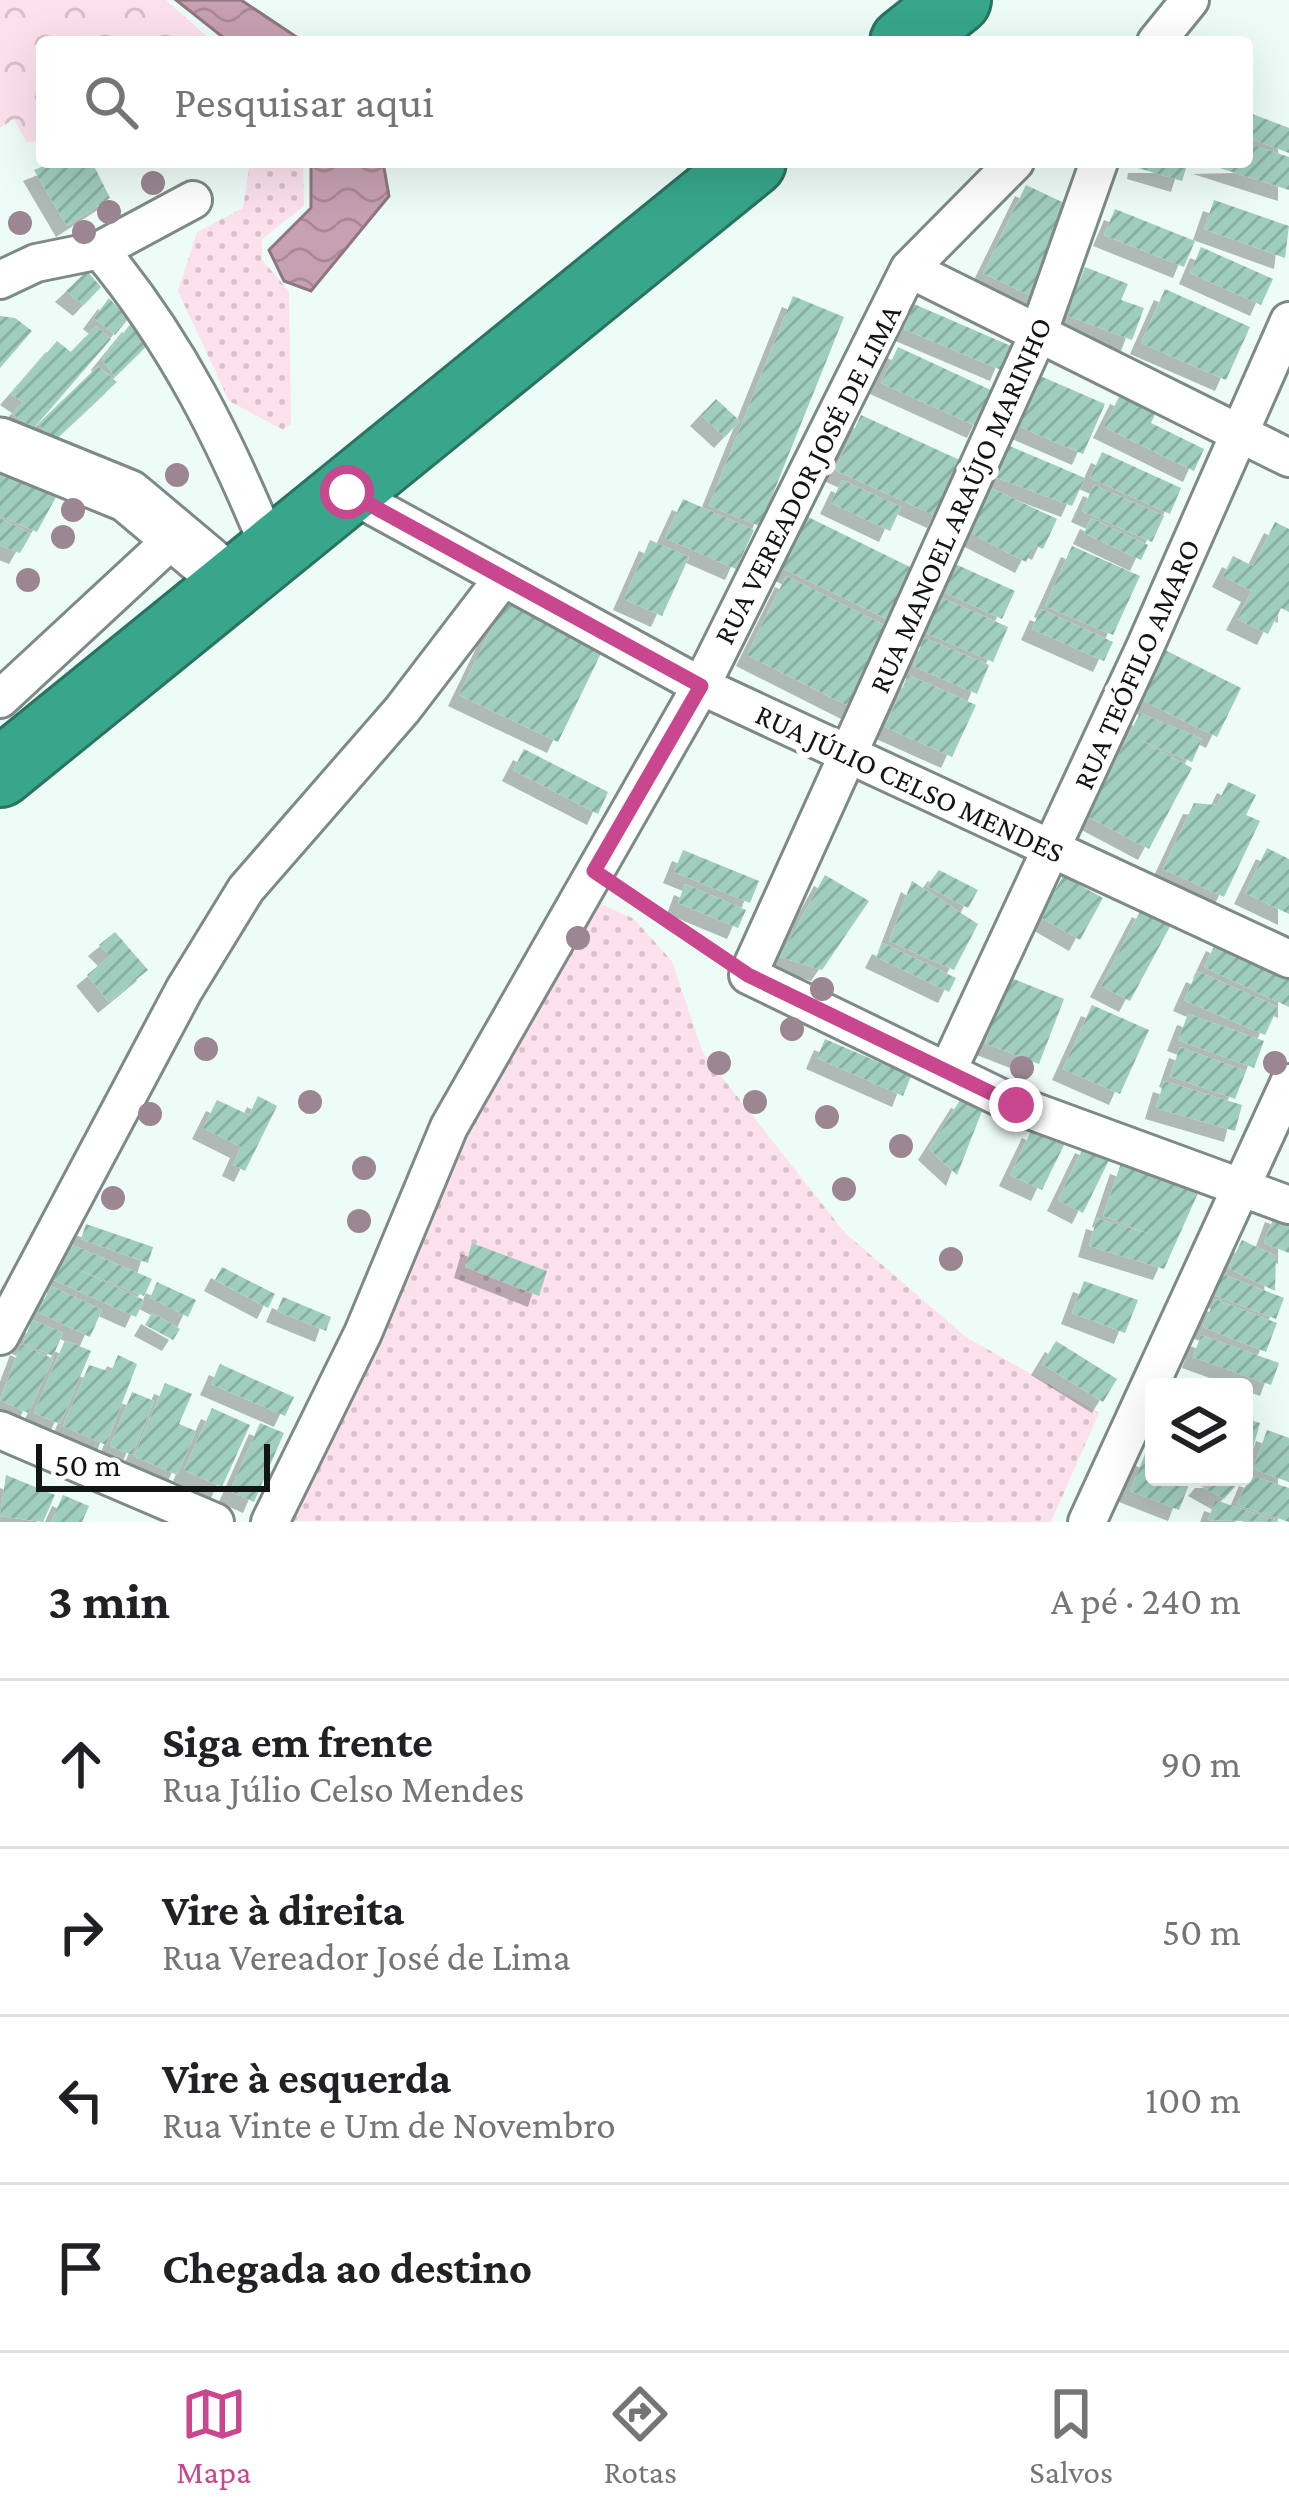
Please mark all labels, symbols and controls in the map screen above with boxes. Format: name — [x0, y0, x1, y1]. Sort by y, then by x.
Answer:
search box — [36, 36, 1253, 168]
icon: search — [78, 69, 144, 135]
text: Pesquisar aqui — [174, 77, 434, 127]
street label: RUA VEREADOR JOSÉ DE LIMA — [707, 298, 908, 649]
street label: RUA MANOEL ARAÚJO MARINHO — [862, 312, 1058, 698]
route start — [320, 465, 374, 519]
street label: RUA TEÓFILO AMARO — [1066, 534, 1206, 794]
street label: RUA JÚLIO CELSO MENDES — [751, 697, 1069, 869]
route end — [989, 1078, 1043, 1132]
map controls — [1145, 1378, 1253, 1486]
button: layers — [1145, 1378, 1253, 1486]
scale bar — [36, 1438, 270, 1491]
text: 50 m — [54, 1446, 121, 1483]
text: 3 min — [48, 1572, 170, 1629]
text: A pé · 240 m — [1051, 1579, 1241, 1622]
text: Siga em frente — [162, 1717, 433, 1767]
icon: ahead — [48, 1731, 114, 1797]
text: 90 m — [1160, 1742, 1241, 1785]
text: Rua Júlio Celso Mendes — [162, 1767, 524, 1810]
text: Vire à direita — [162, 1885, 404, 1935]
icon: right — [48, 1899, 114, 1965]
text: 50 m — [1162, 1910, 1241, 1953]
text: Rua Vereador José de Lima — [162, 1935, 571, 1978]
text: Vire à esquerda — [162, 2053, 451, 2103]
icon: left — [48, 2067, 114, 2133]
text: 100 m — [1145, 2078, 1241, 2121]
text: Rua Vinte e Um de Novembro — [162, 2103, 616, 2146]
icon: arrive — [48, 2235, 114, 2301]
text: Chegada ao destino — [162, 2243, 532, 2293]
tab: Mapa — [176, 2381, 251, 2490]
tab: Rotas — [604, 2381, 677, 2490]
tab: Salvos — [1029, 2381, 1113, 2490]

